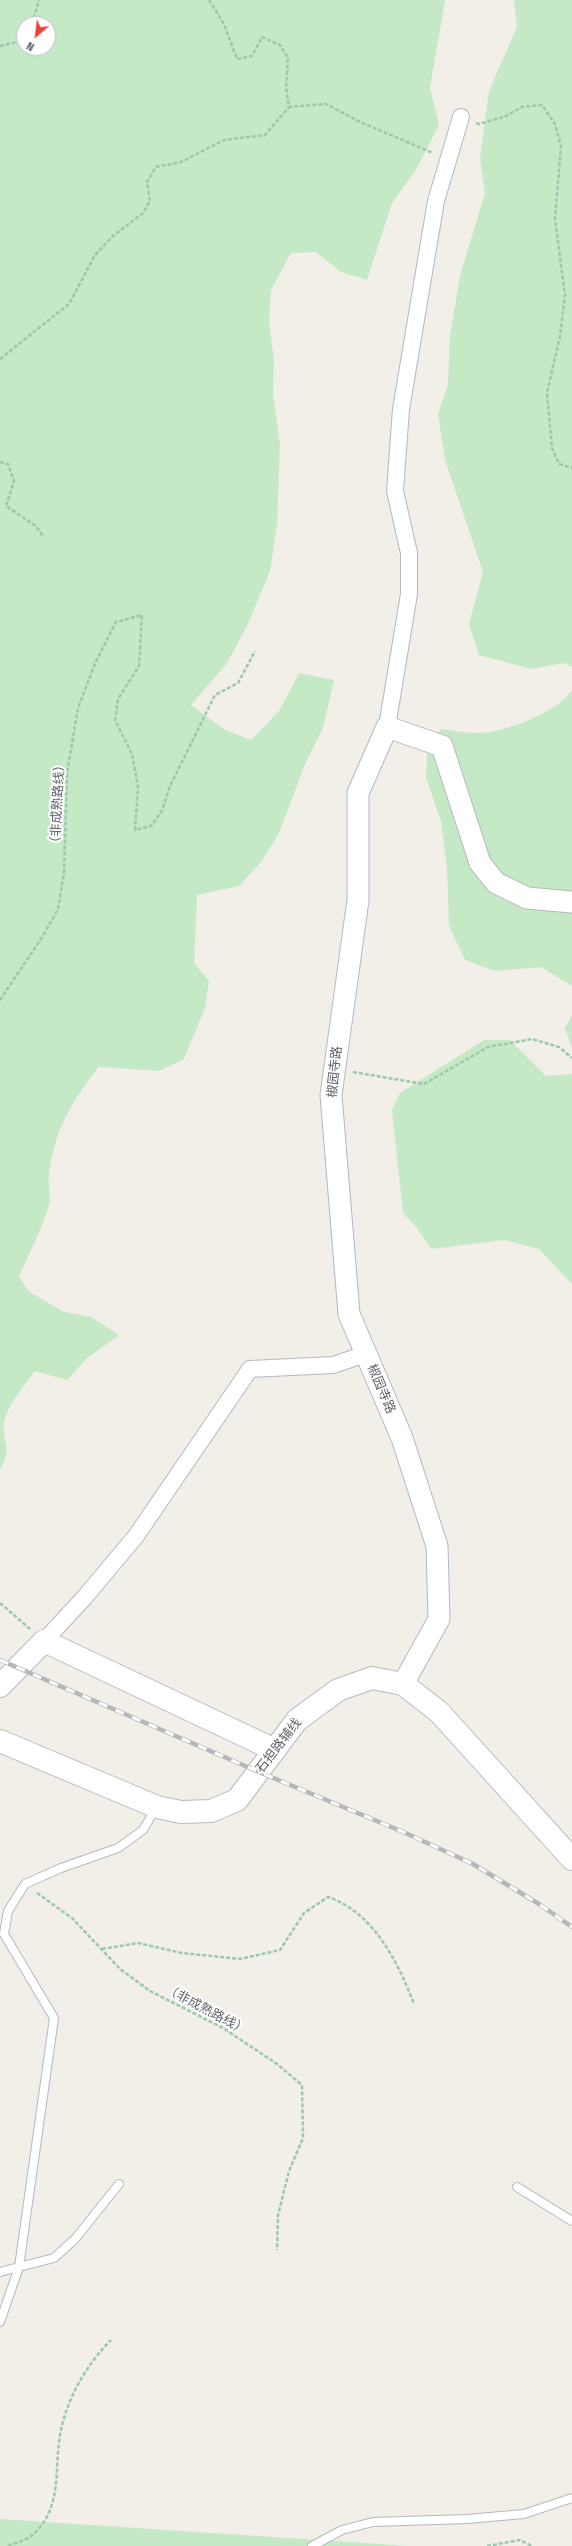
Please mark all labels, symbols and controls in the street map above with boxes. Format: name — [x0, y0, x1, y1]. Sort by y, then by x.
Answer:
north arrow — [16, 16, 56, 56]
text: N — [25, 39, 37, 53]
street label: （非成熟路线） — [48, 758, 68, 850]
street label: 椒园寺路 — [325, 1045, 345, 1099]
street label: 椒园寺路 — [364, 1362, 398, 1416]
street label: 石担路辅线 — [253, 1716, 305, 1776]
street label: （非成熟路线） — [162, 1982, 250, 2038]

